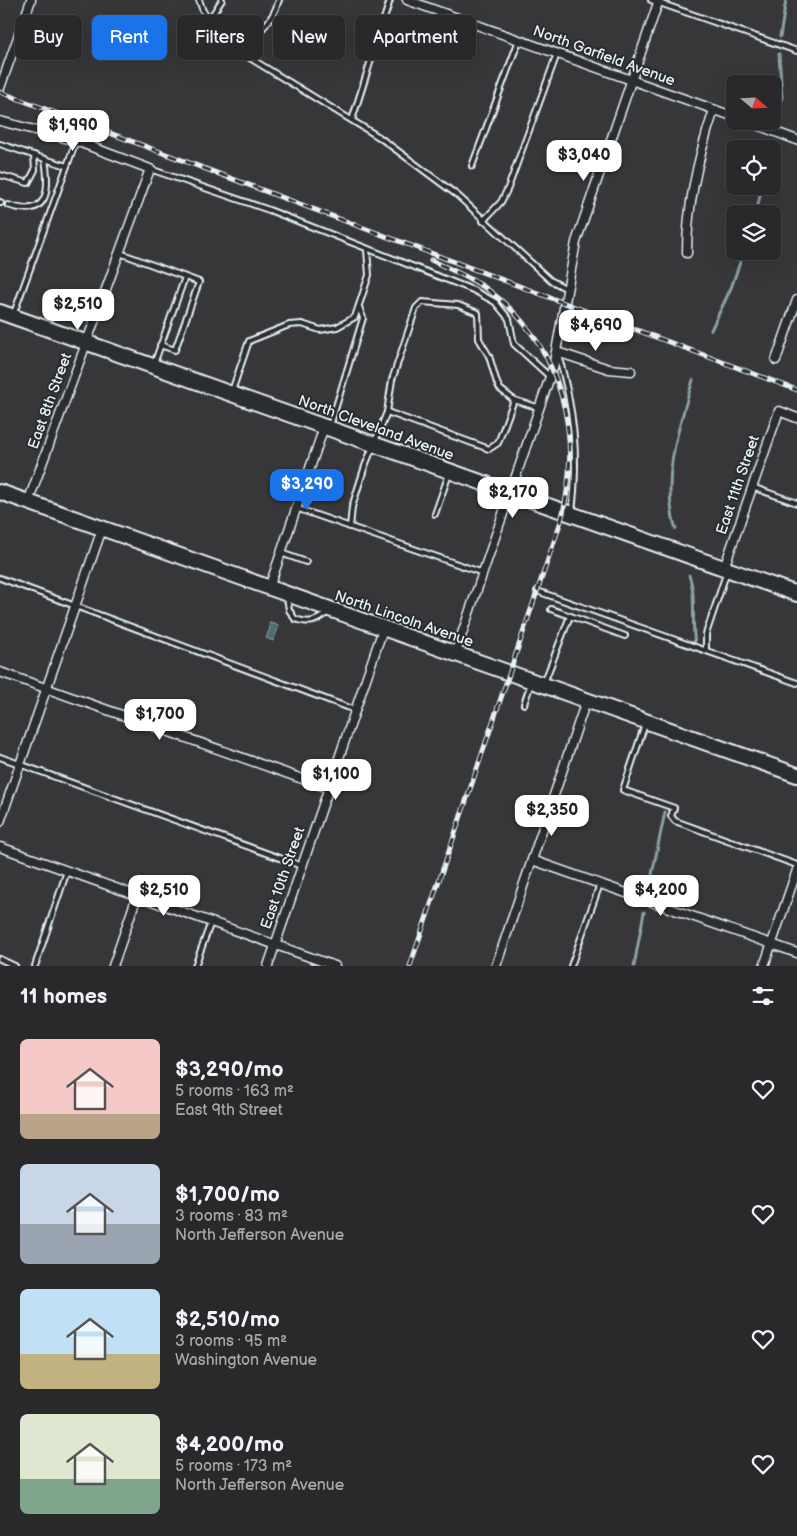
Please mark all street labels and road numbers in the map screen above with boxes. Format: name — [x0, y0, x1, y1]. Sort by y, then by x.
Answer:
street label: North Garfield Avenue — [530, 21, 678, 91]
street label: East 8th Street — [24, 350, 76, 452]
street label: North Cleveland Avenue — [296, 391, 456, 465]
street label: East 11th Street — [712, 432, 764, 537]
street label: North Lincoln Avenue — [332, 586, 476, 652]
street label: East 10th Street — [257, 824, 310, 932]

